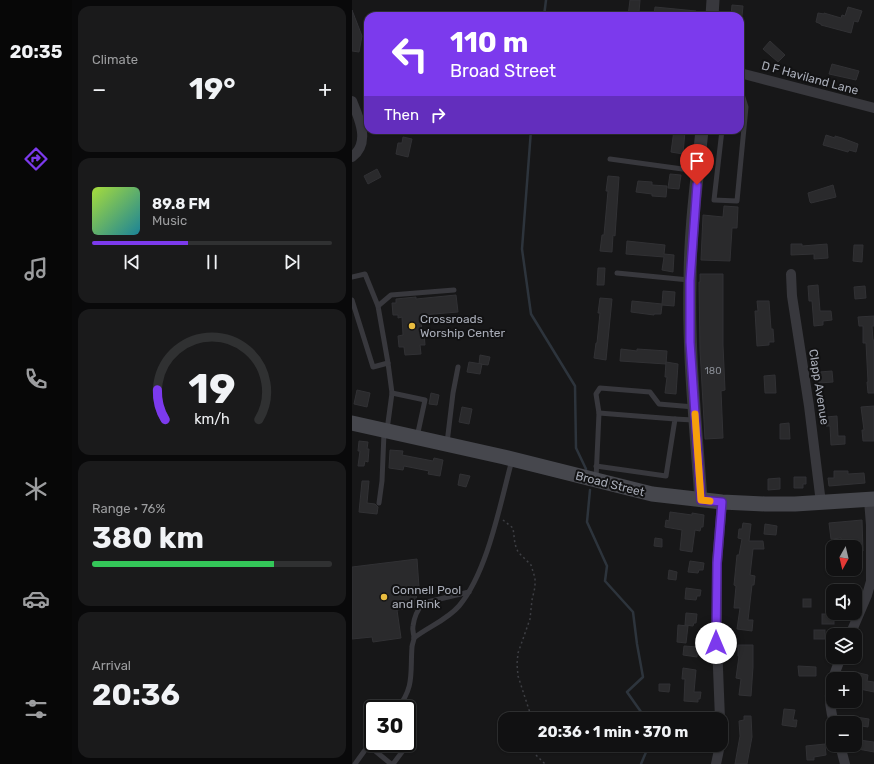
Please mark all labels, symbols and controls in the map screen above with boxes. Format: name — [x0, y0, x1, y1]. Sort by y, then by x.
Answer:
text: 110 m — [450, 26, 528, 59]
icon: left — [384, 28, 436, 80]
text: 20:35 — [10, 41, 62, 63]
text: Climate — [92, 52, 138, 67]
street label: D F Haviland Lane — [760, 58, 860, 98]
text: Broad Street — [450, 60, 556, 82]
text: 19° — [189, 71, 236, 107]
text: − — [92, 76, 106, 103]
text: + — [318, 76, 332, 103]
icon: right — [427, 104, 449, 126]
text: Then — [384, 106, 419, 124]
pin — [680, 144, 714, 185]
icon: directions — [22, 145, 50, 173]
icon: arrive — [686, 150, 708, 172]
text: 89.8 FM — [152, 195, 210, 213]
text: Music — [152, 213, 187, 228]
icon: previous — [121, 251, 143, 273]
icon: pause — [201, 251, 223, 273]
icon: next — [281, 251, 303, 273]
icon: music — [22, 255, 50, 283]
place label: Crossroads Worship Center — [420, 312, 506, 340]
marker: Crossroads Worship Center — [407, 321, 417, 331]
street label: Clapp Avenue — [806, 348, 832, 426]
text: 19 — [188, 364, 236, 413]
icon: phone — [22, 365, 50, 393]
house number: 180 — [705, 365, 722, 377]
text: km/h — [194, 411, 230, 428]
street label: Broad Street — [574, 469, 646, 499]
icon: climate — [22, 475, 50, 503]
text: Range · 76% — [92, 501, 165, 516]
text: 380 km — [92, 520, 204, 556]
north arrow — [826, 540, 862, 576]
map controls — [826, 540, 862, 752]
place label: Connell Pool and Rink — [392, 583, 461, 611]
button: sound — [826, 584, 862, 620]
icon: car — [22, 585, 50, 613]
marker: Connell Pool and Rink — [379, 592, 389, 602]
position arrow — [695, 622, 737, 664]
button: layers — [826, 628, 862, 664]
text: Arrival — [92, 658, 131, 673]
button: + — [826, 672, 862, 708]
text: 20:36 — [92, 677, 180, 713]
icon: filters — [22, 695, 50, 723]
speed limit sign: 30 — [364, 700, 416, 752]
button: − — [826, 716, 862, 752]
text: 20:36 · 1 min · 370 m — [538, 723, 688, 741]

